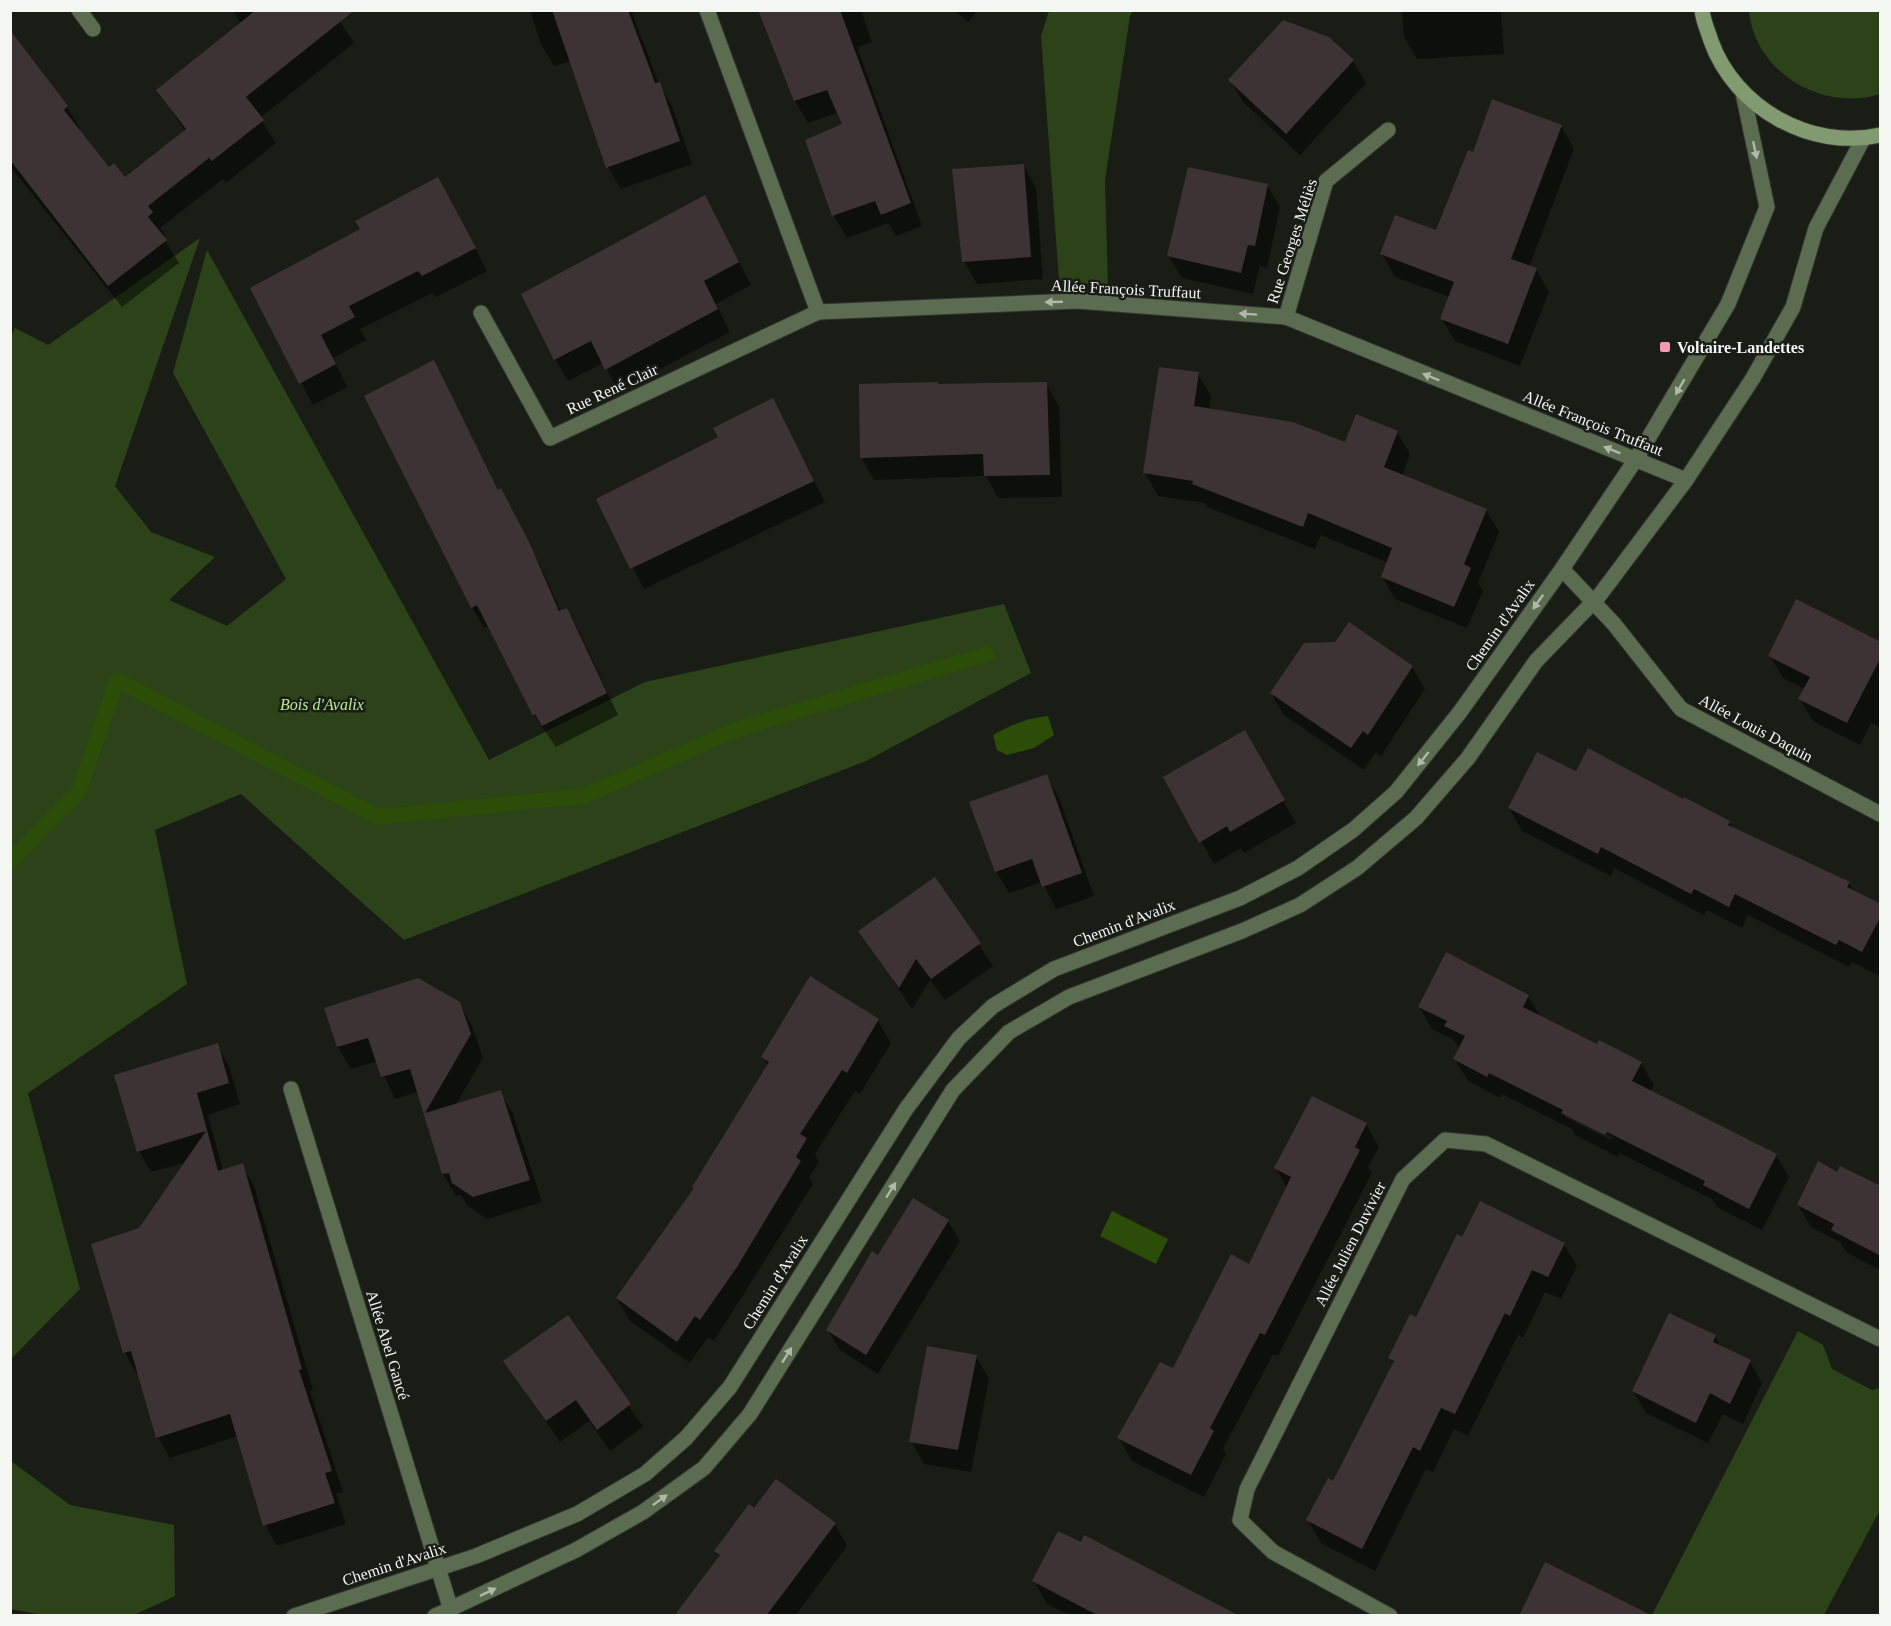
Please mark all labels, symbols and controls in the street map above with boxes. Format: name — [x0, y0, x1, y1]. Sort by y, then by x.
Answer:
one-way arrow — [1751, 141, 1760, 160]
street label: Rue Georges Méliès — [1264, 176, 1321, 306]
street label: Allée François Truffaut — [1051, 277, 1202, 302]
one-way arrow — [1044, 298, 1063, 307]
one-way arrow — [1239, 310, 1258, 319]
place label: Voltaire-Landettes — [1677, 339, 1804, 356]
marker: Voltaire-Landettes — [1658, 340, 1672, 354]
street label: Rue René Clair — [564, 360, 661, 418]
one-way arrow — [1422, 372, 1440, 382]
one-way arrow — [1674, 379, 1685, 395]
street label: Allée François Truffaut — [1520, 387, 1666, 460]
one-way arrow — [1603, 445, 1621, 454]
street label: Chemin d'Avalix — [1462, 576, 1538, 674]
one-way arrow — [1532, 594, 1544, 610]
street label: Allée Louis Daquin — [1696, 691, 1816, 766]
park label: Bois d'Avalix — [280, 696, 364, 713]
one-way arrow — [1416, 751, 1429, 767]
street label: Chemin d'Avalix — [1071, 896, 1177, 950]
street label: Allée Julien Duvivier — [1311, 1178, 1389, 1309]
one-way arrow — [885, 1182, 896, 1198]
street label: Chemin d'Avalix — [739, 1232, 811, 1332]
street label: Allée Abel Gancé — [363, 1288, 413, 1402]
one-way arrow — [782, 1347, 793, 1363]
one-way arrow — [651, 1494, 667, 1506]
street label: Chemin d'Avalix — [340, 1539, 448, 1589]
one-way arrow — [480, 1587, 497, 1597]

